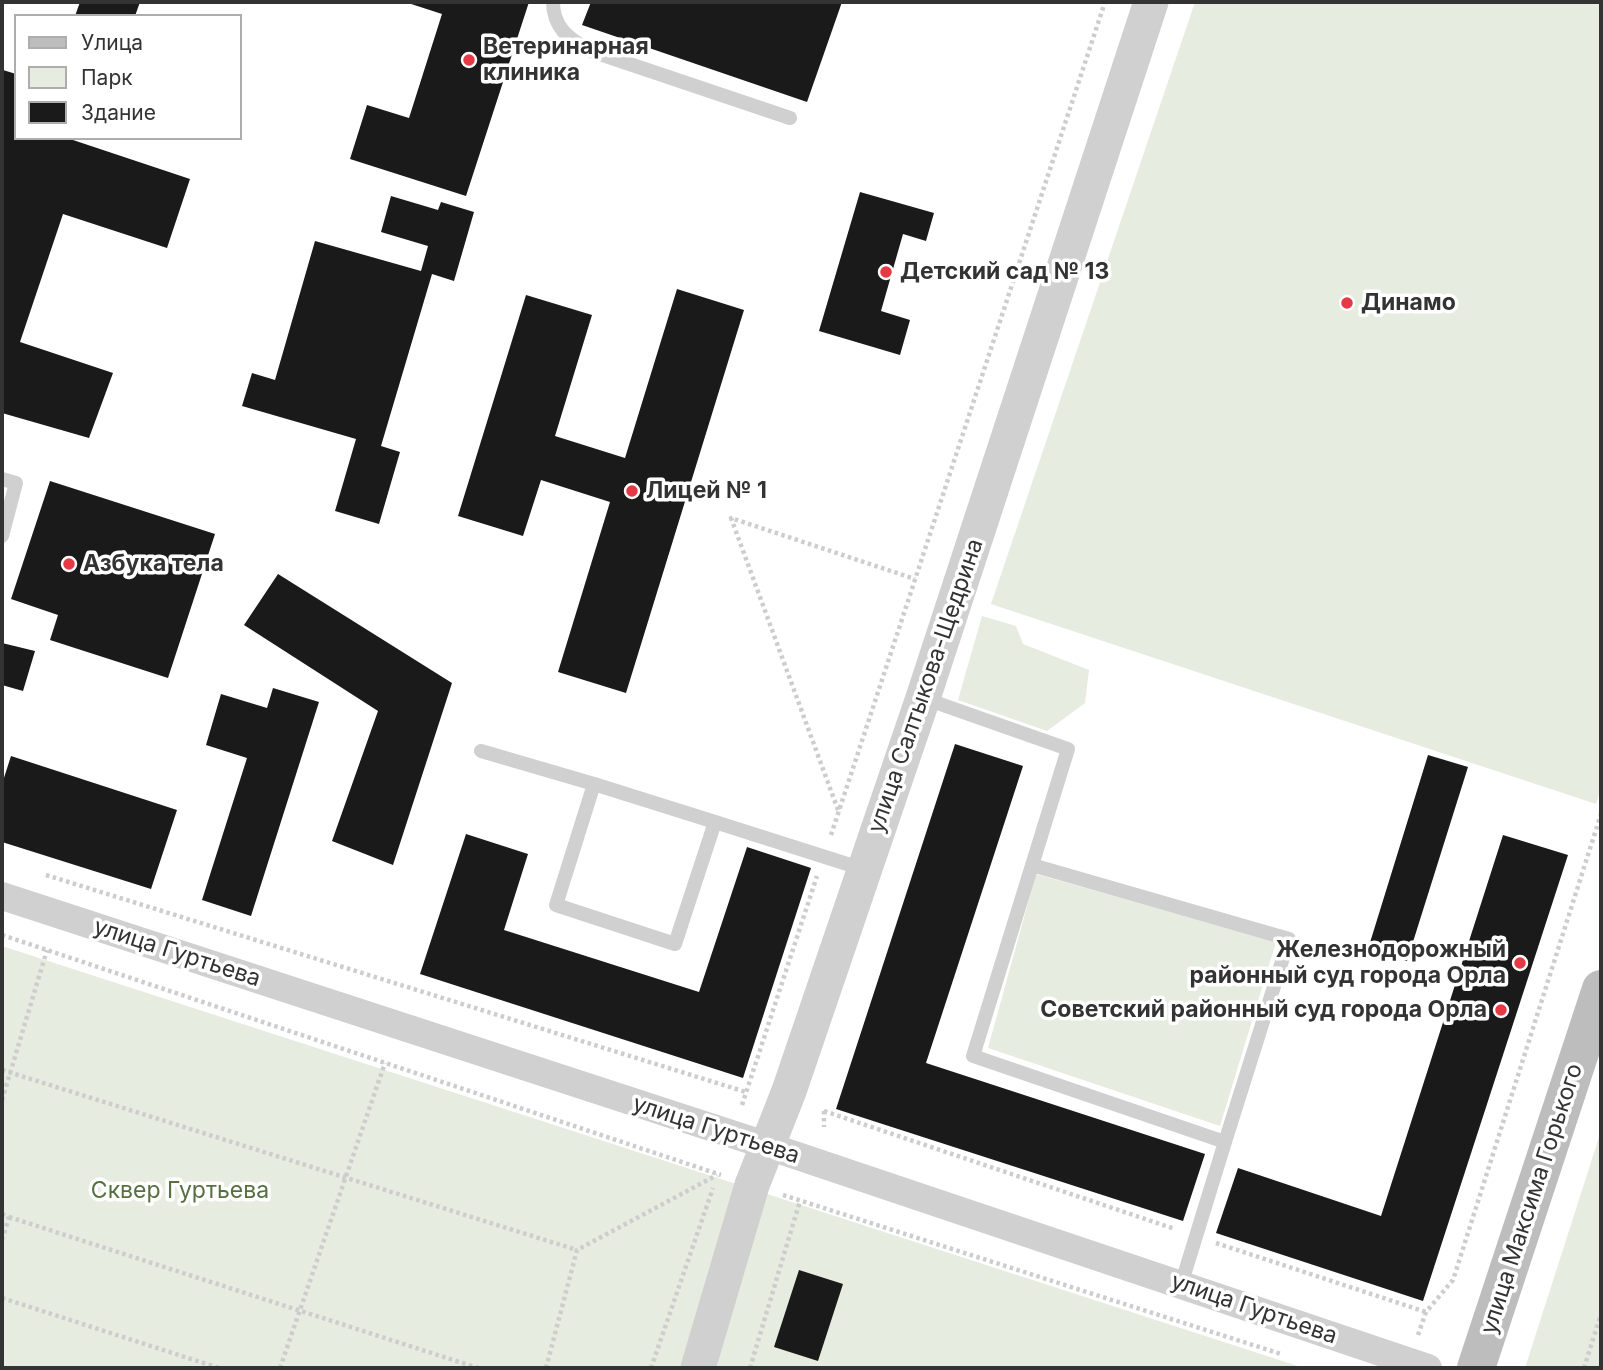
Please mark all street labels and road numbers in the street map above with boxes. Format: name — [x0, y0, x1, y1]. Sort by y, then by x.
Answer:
street label: улица Салтыкова-Щедрина — [863, 535, 989, 837]
street label: улица Гуртьева — [90, 913, 264, 993]
street label: улица Максима Горького — [1475, 1060, 1589, 1338]
street label: улица Гуртьева — [629, 1090, 803, 1170]
street label: улица Гуртьева — [1167, 1268, 1341, 1350]

